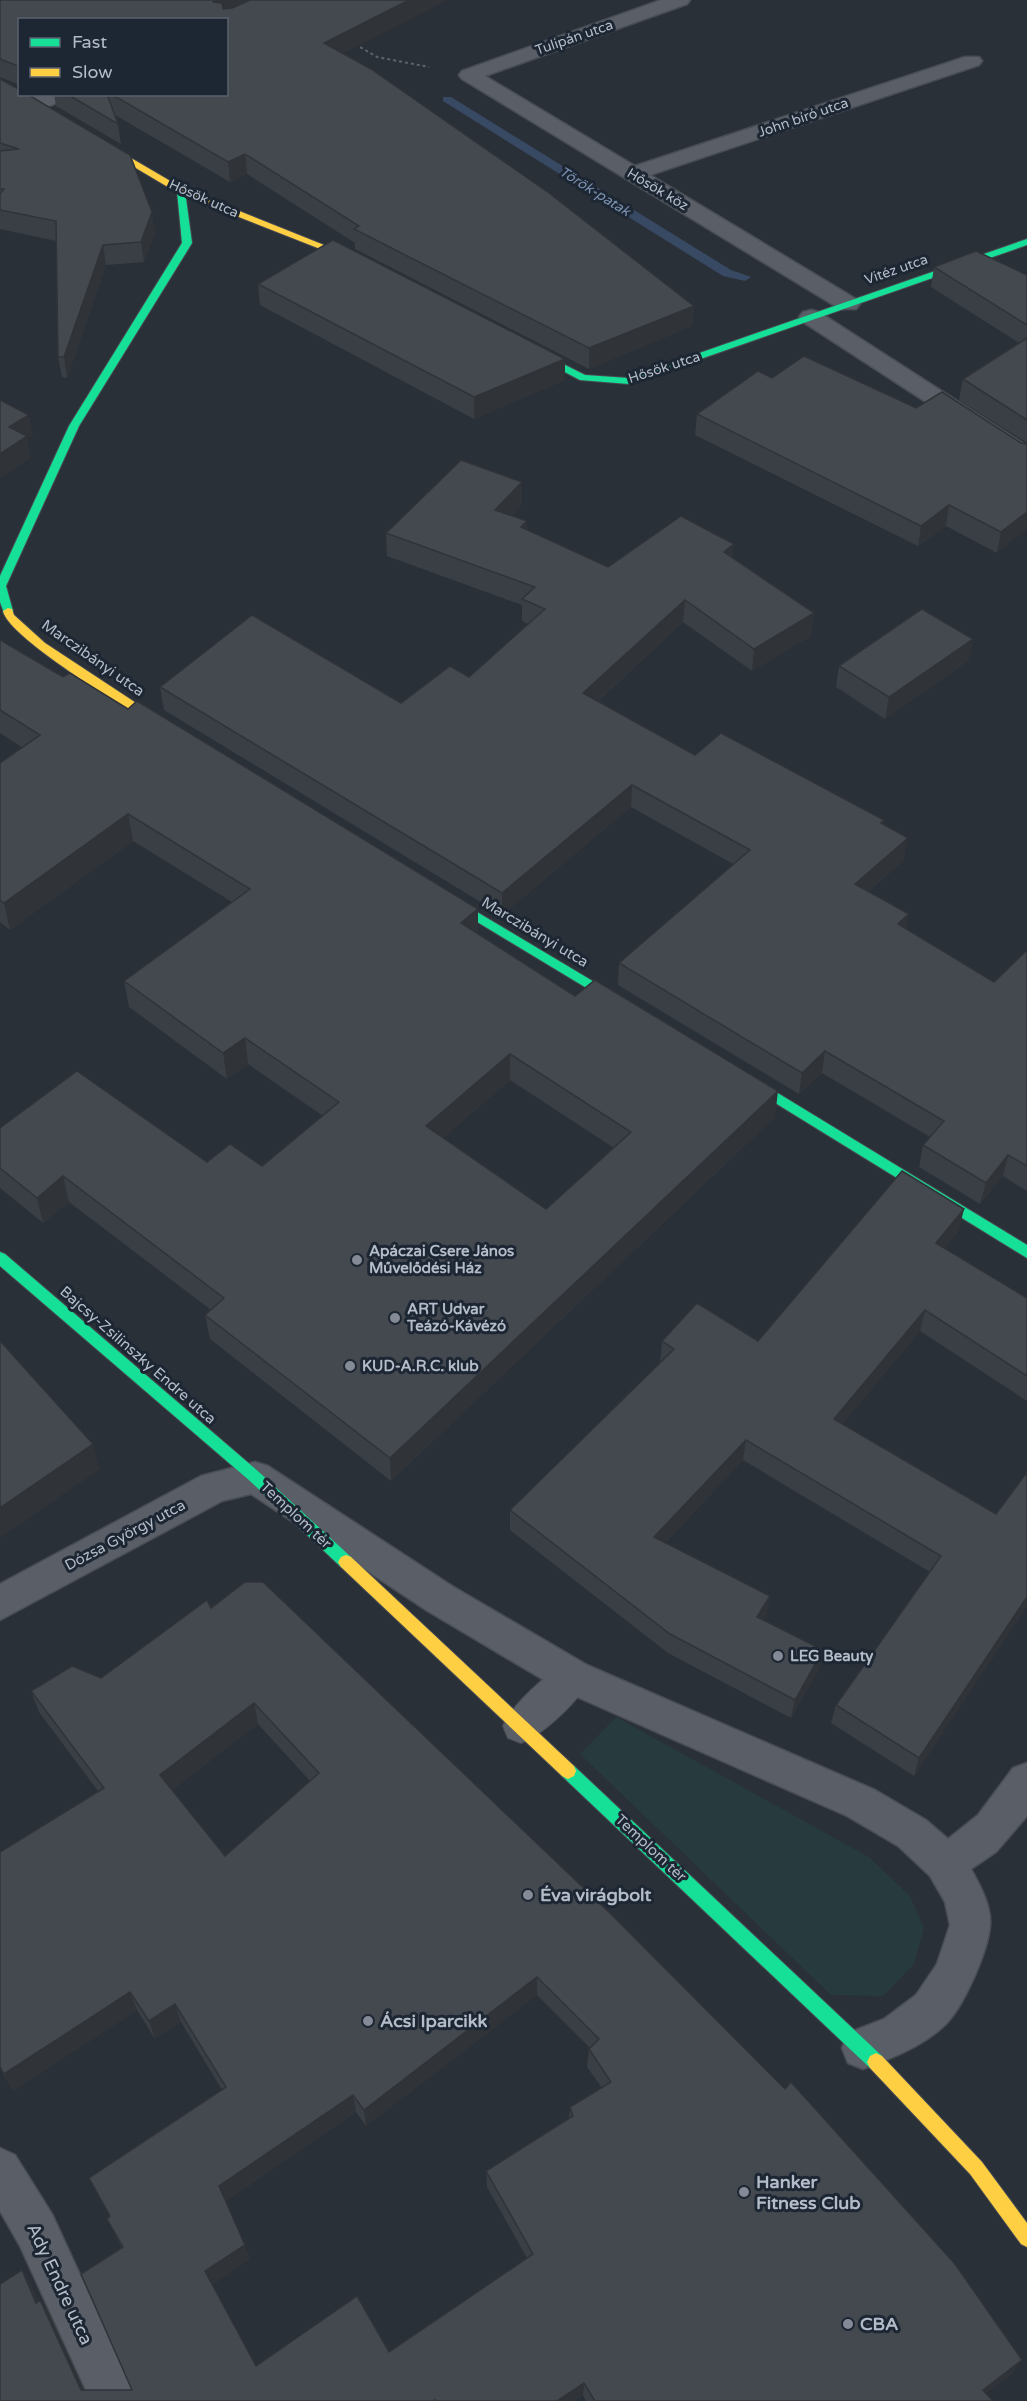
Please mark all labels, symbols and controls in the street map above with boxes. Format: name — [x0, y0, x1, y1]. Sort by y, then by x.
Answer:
street label: Tulipán utca — [533, 16, 615, 59]
legend — [18, 18, 228, 96]
text: Fast — [72, 31, 107, 53]
text: Slow — [72, 61, 113, 83]
street label: John bíró utca — [756, 94, 851, 141]
water label: Török-patak — [556, 163, 635, 221]
street label: Hősök köz — [624, 165, 691, 214]
street label: Hősök utca — [166, 176, 241, 221]
street label: Vitéz utca — [862, 251, 930, 288]
street label: Hősök utca — [626, 348, 702, 387]
street label: Marczibányi utca — [38, 616, 148, 700]
street label: Marczibányi utca — [478, 893, 592, 971]
place label: Apáczai Csere János Művelődési Ház — [369, 1242, 514, 1277]
marker: Apáczai Csere János Művelődési Ház — [350, 1253, 364, 1267]
street label: Bajcsy-Zsilinszky Endre utca — [56, 1282, 220, 1428]
place label: ART Udvar Teázó-Kávézó — [406, 1300, 506, 1335]
marker: ART Udvar Teázó-Kávézó — [388, 1311, 402, 1325]
place label: KUD-A.R.C. klub — [362, 1357, 479, 1375]
marker: KUD-A.R.C. klub — [343, 1359, 357, 1373]
street label: Templom tér — [257, 1478, 335, 1553]
street label: Dózsa György utca — [62, 1496, 188, 1574]
place label: LEG Beauty — [790, 1647, 873, 1666]
marker: LEG Beauty — [771, 1649, 785, 1663]
street label: Templom tér — [612, 1811, 690, 1886]
place label: Éva virágbolt — [540, 1884, 652, 1906]
marker: Éva virágbolt — [521, 1888, 535, 1902]
place label: Ácsi Iparcikk — [380, 2010, 488, 2032]
marker: Ácsi Iparcikk — [361, 2014, 375, 2028]
place label: Hanker Fitness Club — [756, 2171, 861, 2214]
marker: Hanker Fitness Club — [737, 2185, 751, 2199]
street label: Ady Endre utca — [22, 2220, 98, 2348]
place label: CBA — [860, 2313, 898, 2335]
marker: CBA — [841, 2317, 855, 2331]

